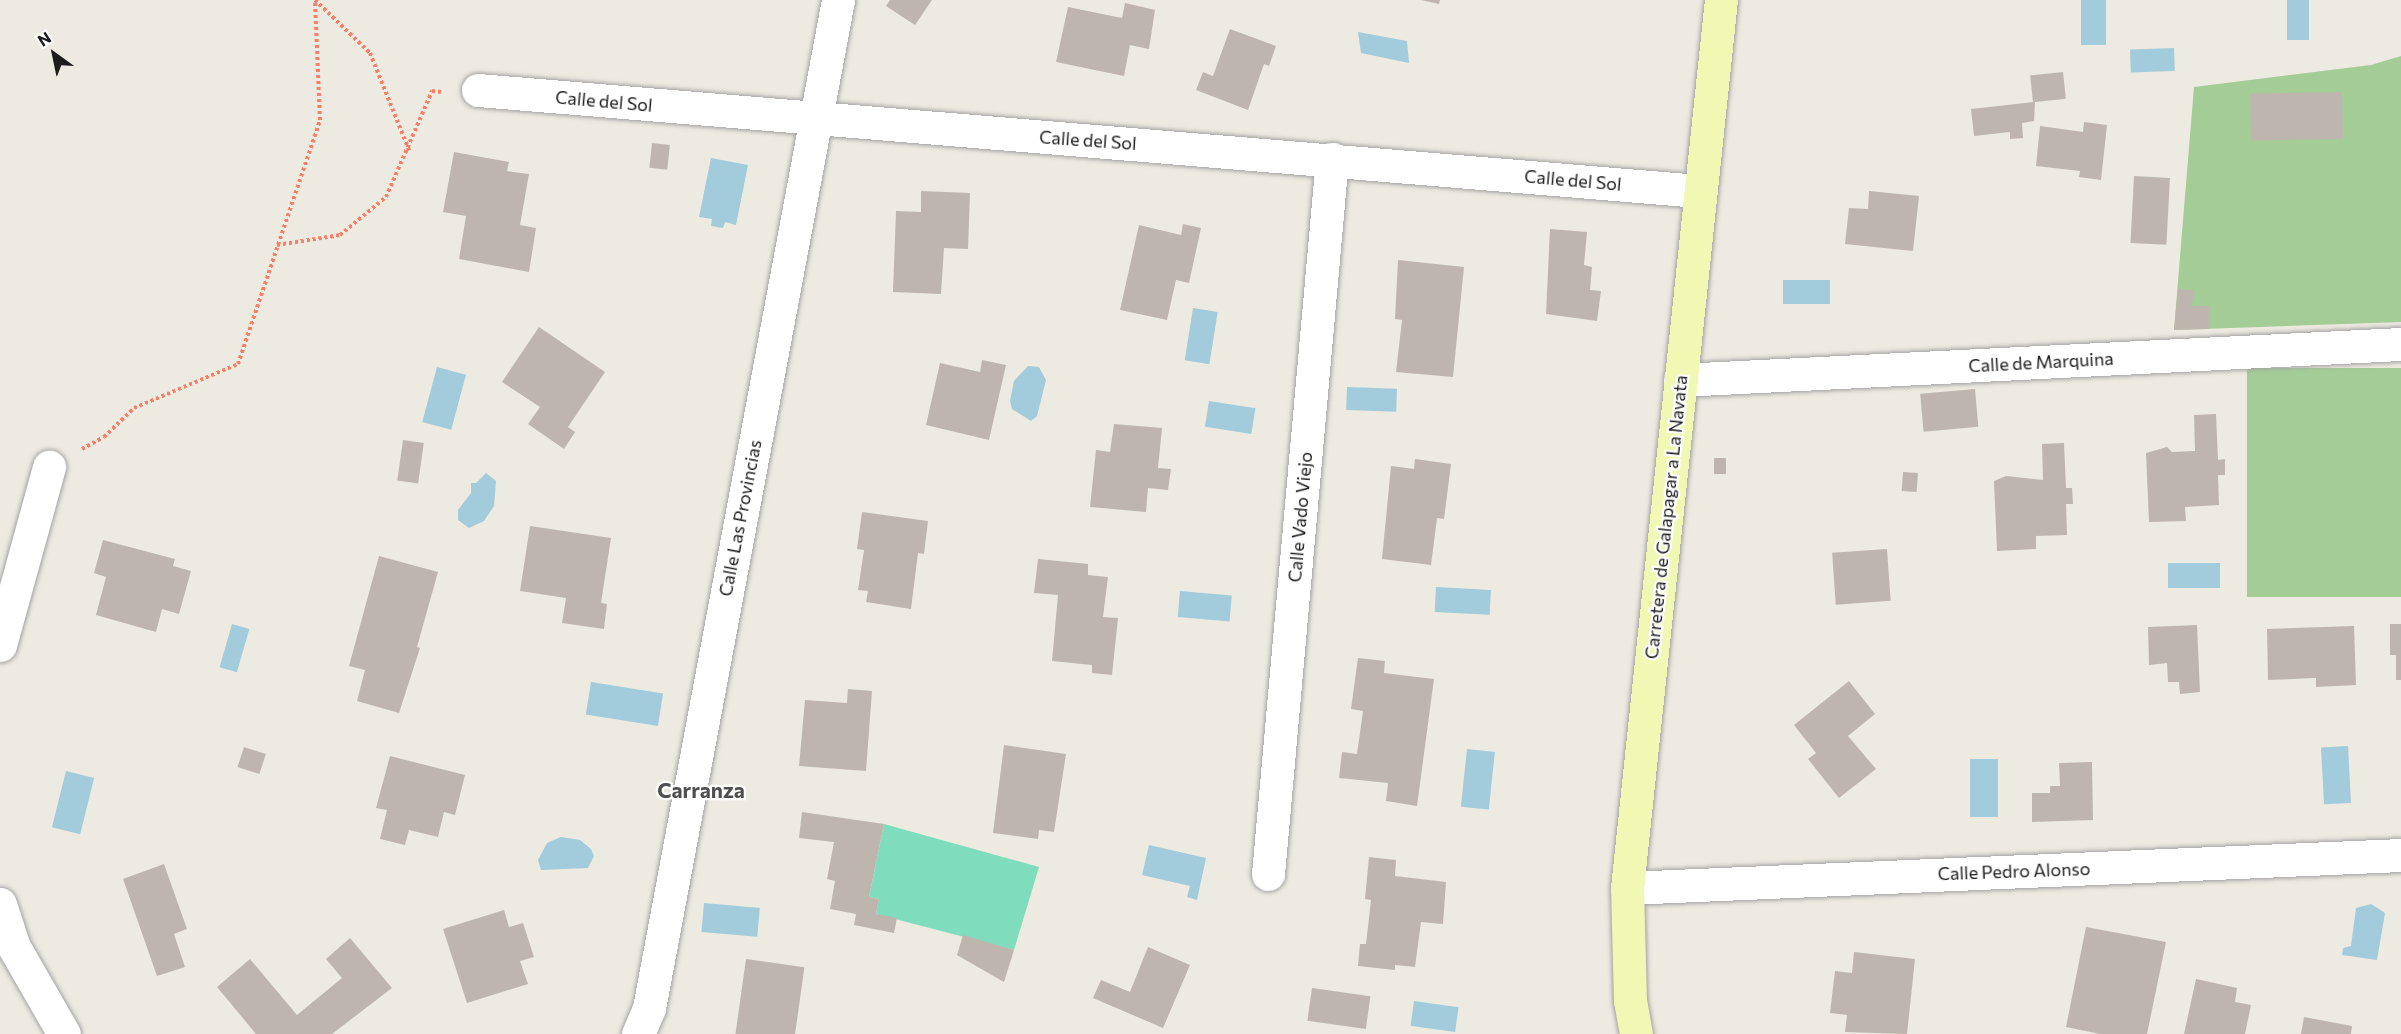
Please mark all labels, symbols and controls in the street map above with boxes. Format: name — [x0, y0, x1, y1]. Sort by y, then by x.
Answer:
north arrow — [24, 24, 84, 84]
text: N — [34, 27, 54, 50]
street label: Calle del Sol — [554, 86, 654, 116]
street label: Calle del Sol — [1039, 126, 1137, 154]
street label: Calle del Sol — [1523, 165, 1623, 195]
street label: Calle de Marquina — [1968, 347, 2114, 377]
street label: Carretera de Galapagar a La Navata — [1640, 374, 1692, 660]
street label: Calle Las Provincias — [714, 438, 766, 598]
street label: Calle Vado Viejo — [1284, 451, 1316, 583]
district label: Carranza — [657, 777, 745, 803]
street label: Calle Pedro Alonso — [1937, 858, 2091, 884]

